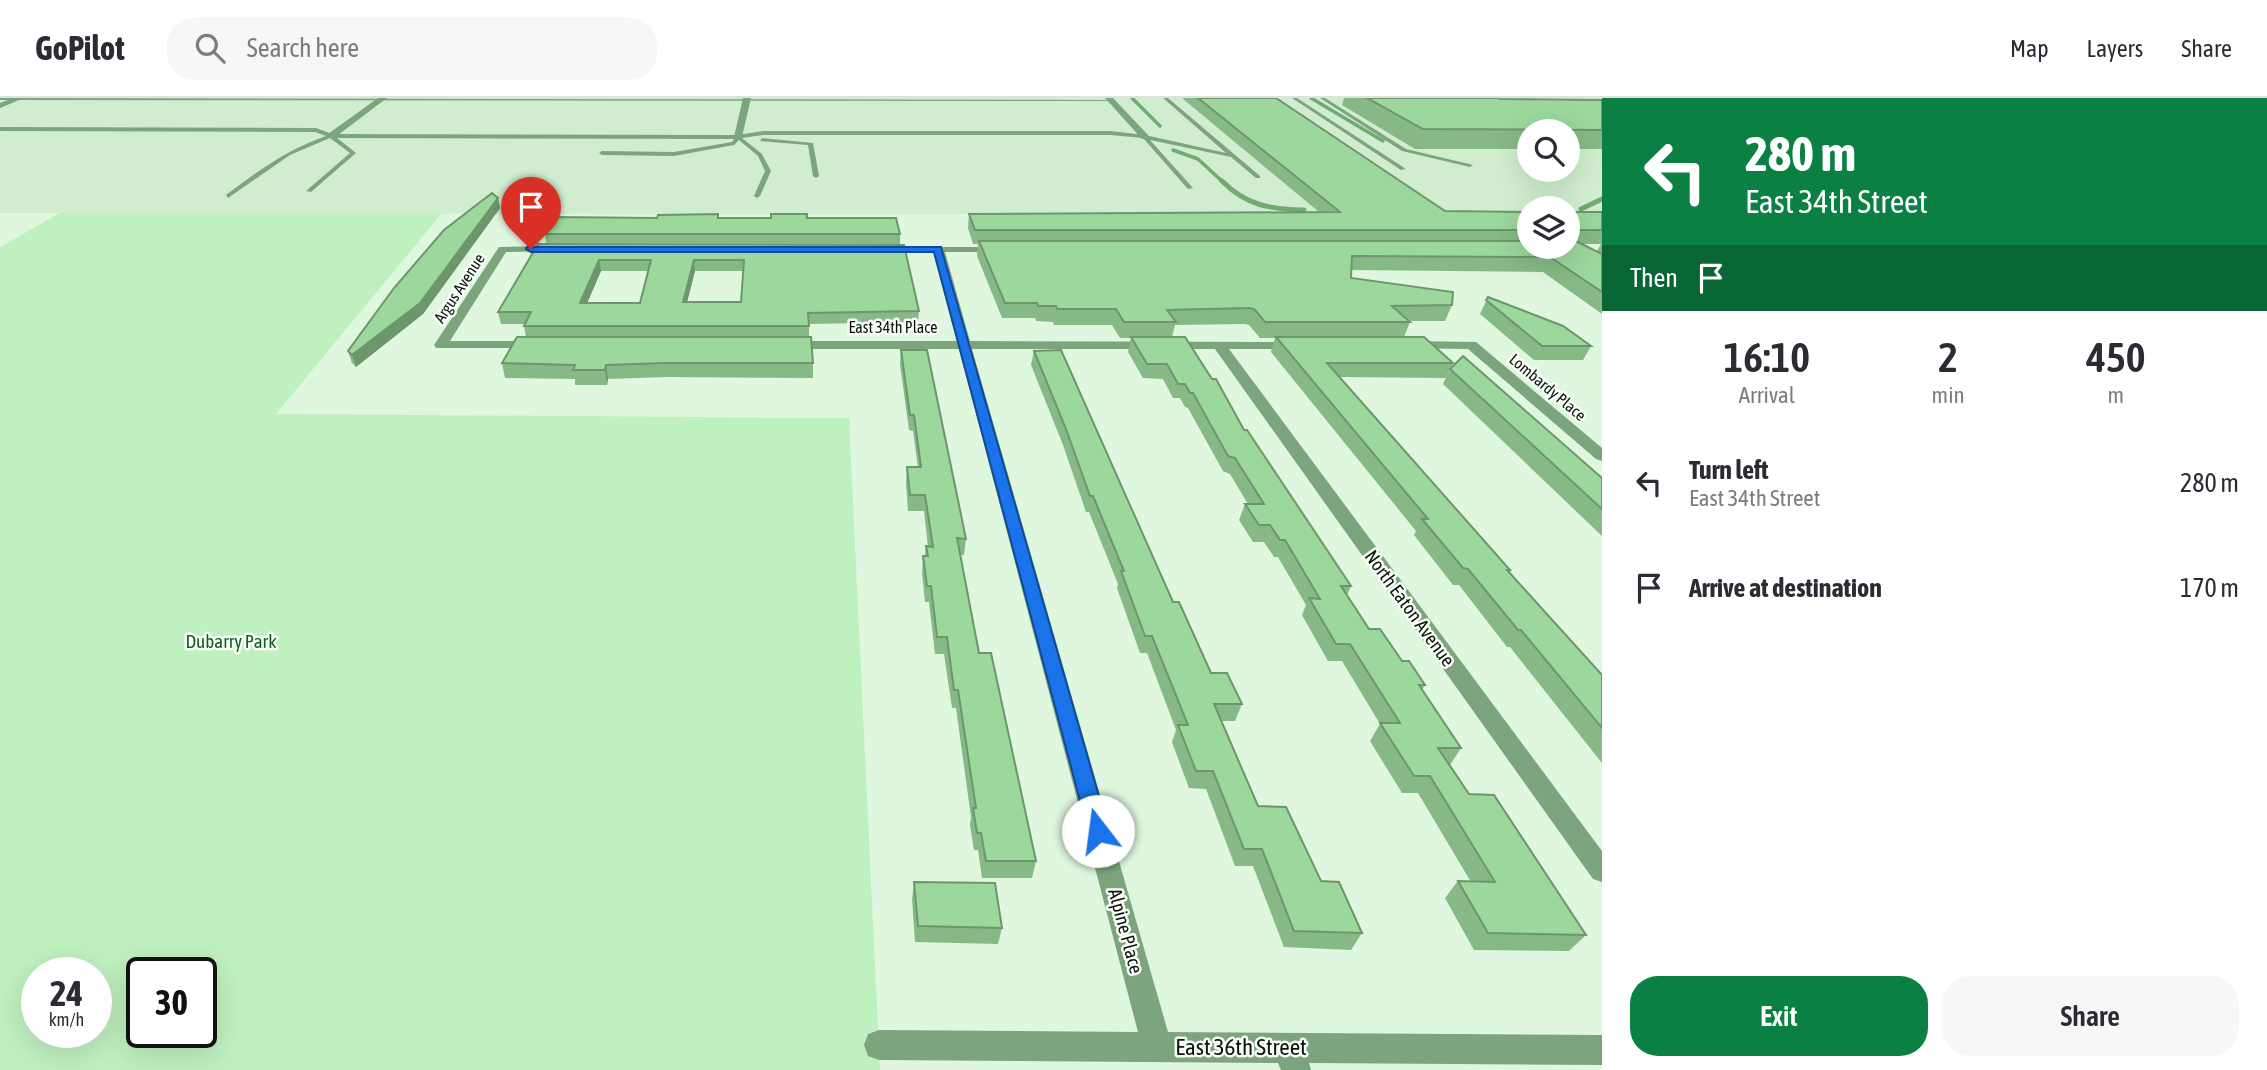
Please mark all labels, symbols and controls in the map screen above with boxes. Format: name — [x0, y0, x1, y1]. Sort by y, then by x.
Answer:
search box — [167, 17, 657, 80]
text: GoPilot — [35, 29, 125, 67]
icon: search — [191, 29, 229, 67]
text: Search here — [247, 33, 359, 63]
text: Map — [2010, 35, 2049, 62]
text: Layers — [2087, 35, 2143, 62]
text: Share — [2181, 35, 2232, 62]
map controls — [1517, 119, 1580, 259]
button: search — [1517, 119, 1580, 182]
text: 280 m — [1745, 125, 1856, 181]
icon: left — [1630, 126, 1721, 217]
pin — [501, 177, 561, 249]
text: East 34th Street — [1745, 183, 1928, 220]
icon: arrive — [512, 188, 550, 226]
button: layers — [1517, 196, 1580, 259]
street label: Argus Avenue — [430, 250, 489, 327]
icon: arrive — [1692, 259, 1730, 297]
text: Then — [1630, 263, 1678, 293]
street label: East 34th Place — [848, 318, 938, 336]
text: 16:10 — [1724, 333, 1810, 381]
text: 2 — [1938, 333, 1958, 381]
text: 450 — [2086, 333, 2145, 381]
street label: Lombardy Place — [1506, 350, 1590, 425]
text: Arrival — [1739, 382, 1795, 408]
text: min — [1932, 382, 1965, 408]
text: m — [2108, 382, 2124, 408]
text: Turn left — [1689, 455, 1769, 485]
icon: left — [1630, 464, 1668, 502]
text: 280 m — [2180, 468, 2239, 498]
text: East 34th Street — [1689, 485, 1820, 511]
street label: North Eaton Avenue — [1360, 546, 1460, 670]
icon: arrive — [1630, 569, 1668, 607]
text: Arrive at destination — [1689, 573, 1882, 603]
text: 170 m — [2180, 573, 2239, 603]
park label: Dubarry Park — [185, 630, 277, 652]
position arrow — [1061, 794, 1135, 868]
street label: Alpine Place — [1104, 886, 1148, 976]
speed limit sign: 30 — [126, 957, 217, 1048]
text: 24 — [50, 973, 83, 1013]
button: Exit — [1630, 976, 1928, 1056]
button: Share — [1942, 976, 2239, 1056]
text: km/h — [49, 1009, 84, 1030]
street label: East 36th Street — [1175, 1034, 1307, 1060]

